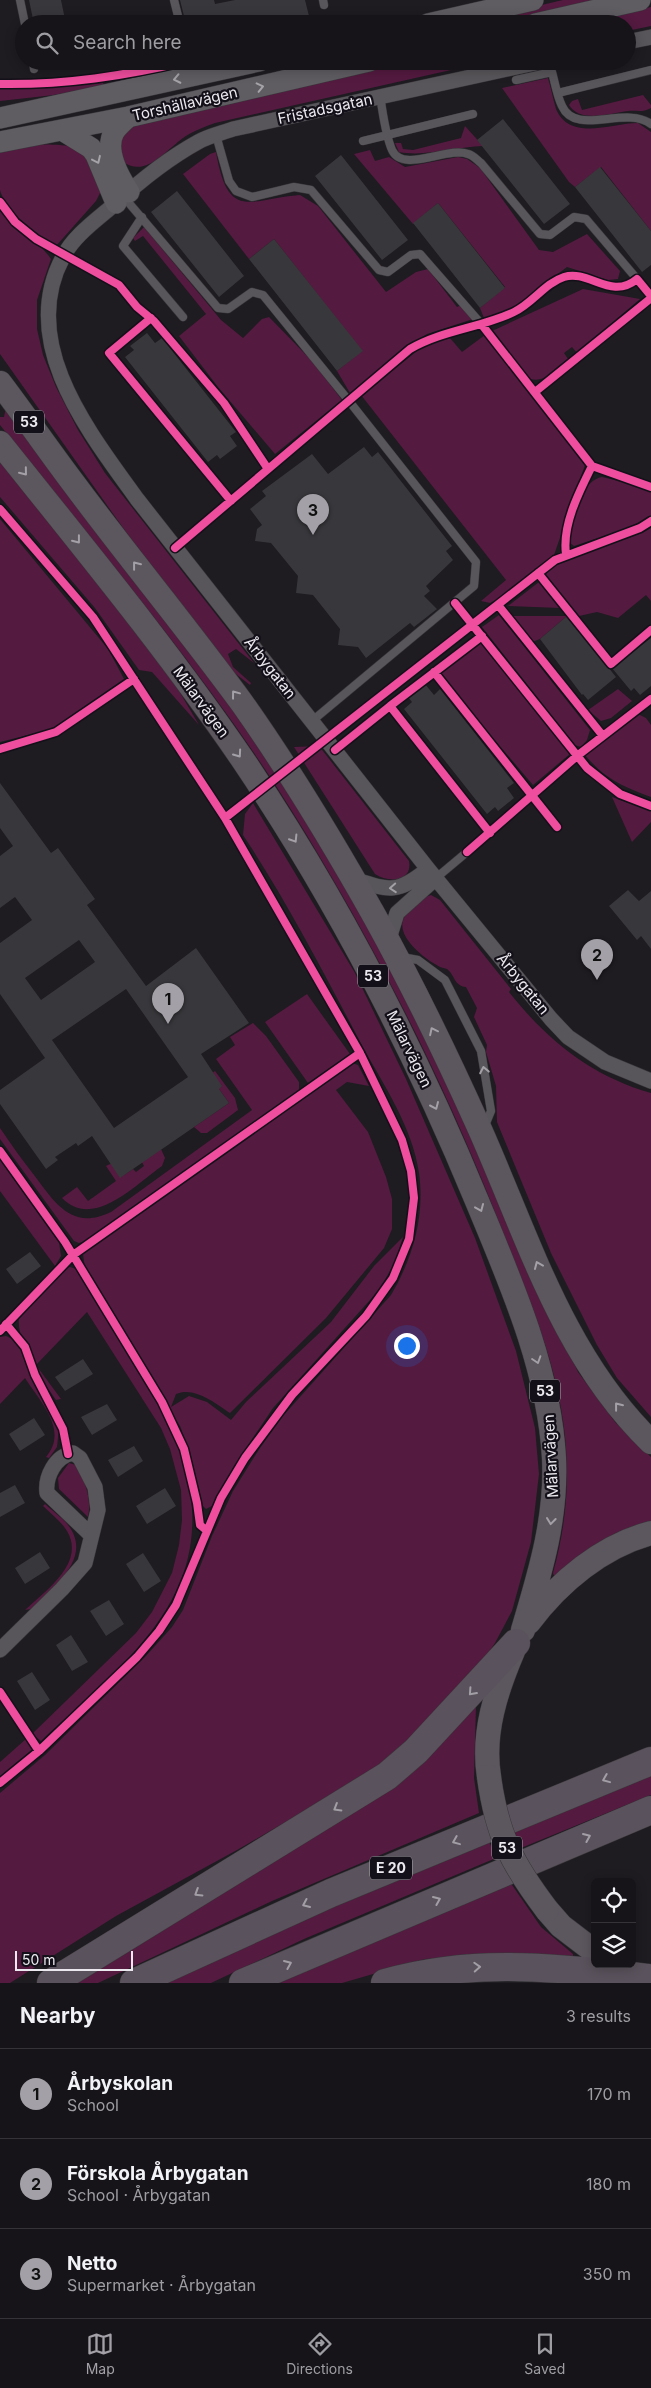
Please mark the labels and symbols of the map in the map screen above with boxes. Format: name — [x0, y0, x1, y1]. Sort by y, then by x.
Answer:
one-way arrow — [172, 73, 181, 84]
street label: Torshällavägen — [130, 82, 239, 125]
one-way arrow — [256, 82, 265, 93]
street label: Fristadsgatan — [276, 89, 374, 128]
one-way arrow — [91, 155, 102, 164]
road number: 53 — [14, 411, 44, 434]
one-way arrow — [18, 467, 27, 476]
pin: 3 — [297, 494, 329, 535]
one-way arrow — [71, 534, 80, 544]
one-way arrow — [134, 562, 142, 571]
street label: Årbygatan — [240, 633, 300, 702]
street label: Mälarvägen — [169, 662, 234, 741]
one-way arrow — [232, 690, 241, 700]
one-way arrow — [232, 748, 241, 757]
one-way arrow — [287, 833, 297, 842]
one-way arrow — [388, 883, 396, 894]
pin: 2 — [581, 939, 613, 980]
street label: Årbygatan — [493, 949, 554, 1018]
road number: 53 — [358, 964, 388, 988]
pin: 1 — [152, 983, 184, 1024]
street label: Mälarvägen — [383, 1007, 436, 1090]
one-way arrow — [429, 1027, 439, 1036]
one-way arrow — [479, 1066, 489, 1075]
one-way arrow — [429, 1101, 440, 1110]
one-way arrow — [474, 1203, 484, 1212]
one-way arrow — [534, 1261, 545, 1270]
your location — [394, 1333, 420, 1359]
one-way arrow — [531, 1356, 541, 1364]
road number: 53 — [530, 1380, 560, 1402]
one-way arrow — [615, 1403, 623, 1412]
street label: Mälarvägen — [539, 1414, 562, 1498]
one-way arrow — [546, 1517, 557, 1525]
one-way arrow — [469, 1686, 478, 1695]
one-way arrow — [602, 1773, 611, 1784]
one-way arrow — [333, 1802, 342, 1812]
one-way arrow — [582, 1833, 591, 1843]
one-way arrow — [452, 1835, 461, 1846]
road number: 53 — [492, 1836, 522, 1860]
road number: E 20 — [370, 1856, 412, 1880]
one-way arrow — [195, 1887, 204, 1897]
one-way arrow — [432, 1895, 441, 1906]
one-way arrow — [302, 1898, 311, 1908]
scale bar — [15, 1948, 132, 1971]
one-way arrow — [283, 1959, 292, 1970]
one-way arrow — [473, 1961, 481, 1972]

